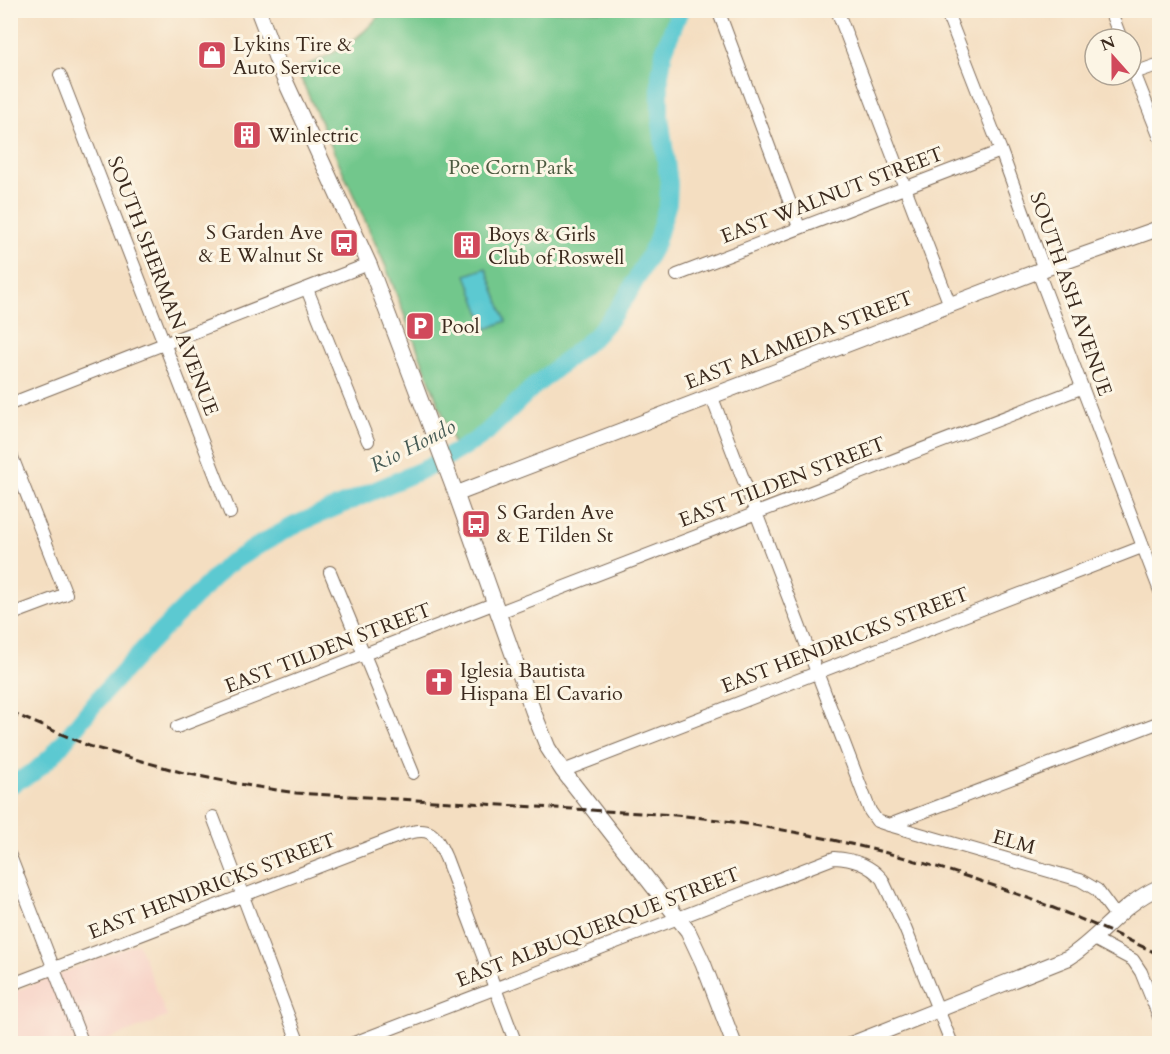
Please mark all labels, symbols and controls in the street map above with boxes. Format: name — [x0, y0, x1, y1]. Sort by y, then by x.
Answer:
north arrow — [1083, 27, 1143, 87]
place label: Lykins Tire & Auto Service — [233, 31, 352, 81]
text: N — [1098, 31, 1119, 57]
shop icon: Lykins Tire & Auto Service — [196, 39, 228, 71]
building icon: Winlectric — [231, 119, 263, 151]
place label: Winlectric — [267, 122, 359, 149]
street label: EAST WALNUT STREET — [717, 140, 947, 250]
street label: SOUTH SHERMAN AVENUE — [101, 152, 225, 420]
park label: Poe Corn Park — [448, 154, 574, 181]
street label: SOUTH ASH AVENUE — [1023, 189, 1119, 399]
place label: S Garden Ave & E Walnut St — [199, 219, 324, 269]
place label: Boys & Girls Club of Roswell — [488, 221, 624, 271]
bus stop icon: S Garden Ave & E Walnut St — [328, 227, 360, 259]
building icon: Boys & Girls Club of Roswell — [451, 229, 483, 261]
street label: EAST ALAMEDA STREET — [681, 284, 917, 396]
parking icon: Pool — [404, 310, 436, 342]
place label: Pool — [441, 313, 480, 340]
water label: Rio Hondo — [365, 412, 461, 480]
street label: EAST TILDEN STREET — [675, 430, 889, 534]
place label: S Garden Ave & E Tilden St — [497, 499, 614, 549]
bus stop icon: S Garden Ave & E Tilden St — [460, 508, 492, 540]
street label: EAST HENDRICKS STREET — [717, 580, 973, 700]
street label: EAST TILDEN STREET — [221, 596, 435, 700]
place label: Iglesia Bautista Hispana El Cavario — [460, 657, 623, 707]
church icon: Iglesia Bautista Hispana El Cavario — [423, 666, 455, 698]
street label: ELM — [989, 823, 1039, 861]
street label: EAST HENDRICKS STREET — [84, 826, 340, 946]
street label: EAST ALBUQUERQUE STREET — [452, 860, 744, 994]

